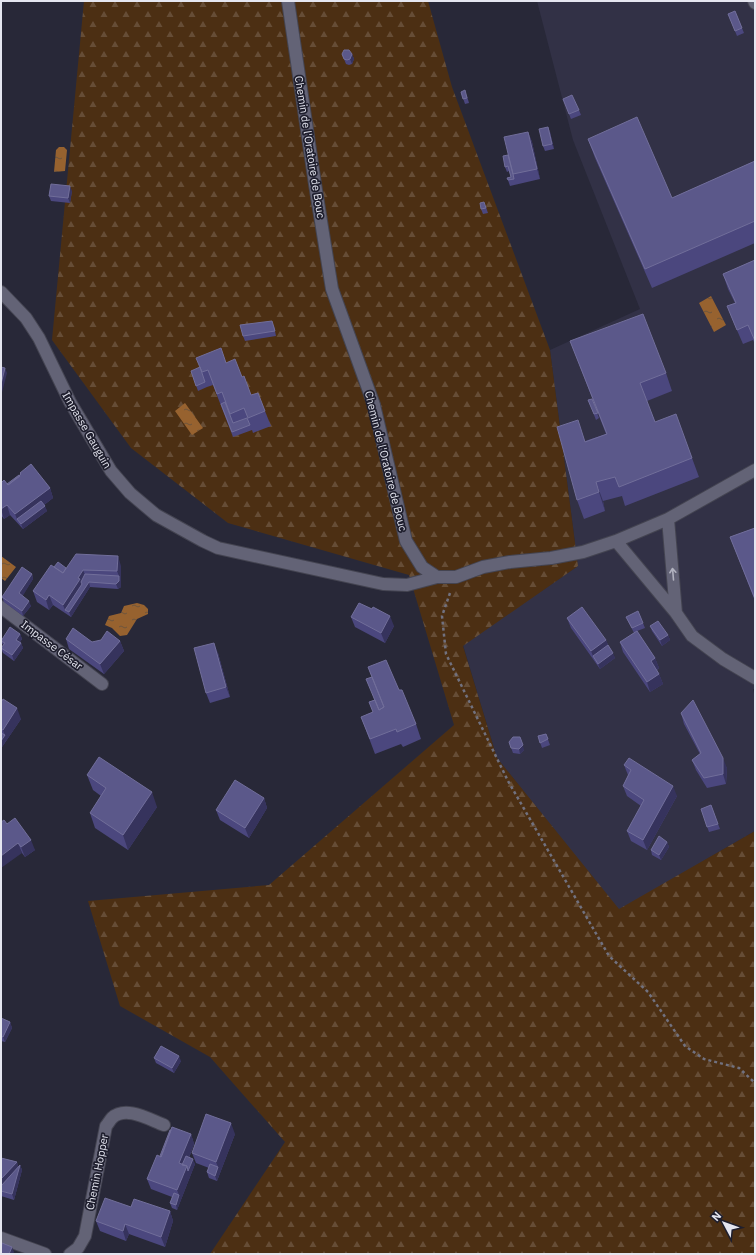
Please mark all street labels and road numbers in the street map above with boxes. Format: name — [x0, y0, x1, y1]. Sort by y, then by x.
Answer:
street label: Chemin de l'Oratoire de Bouc — [292, 75, 328, 220]
street label: Impasse Gauguin — [59, 389, 115, 471]
street label: Chemin de l'Oratoire de Bouc — [362, 389, 410, 533]
street label: Impasse César — [18, 617, 86, 673]
street label: Chemin Hopper — [83, 1133, 111, 1211]

